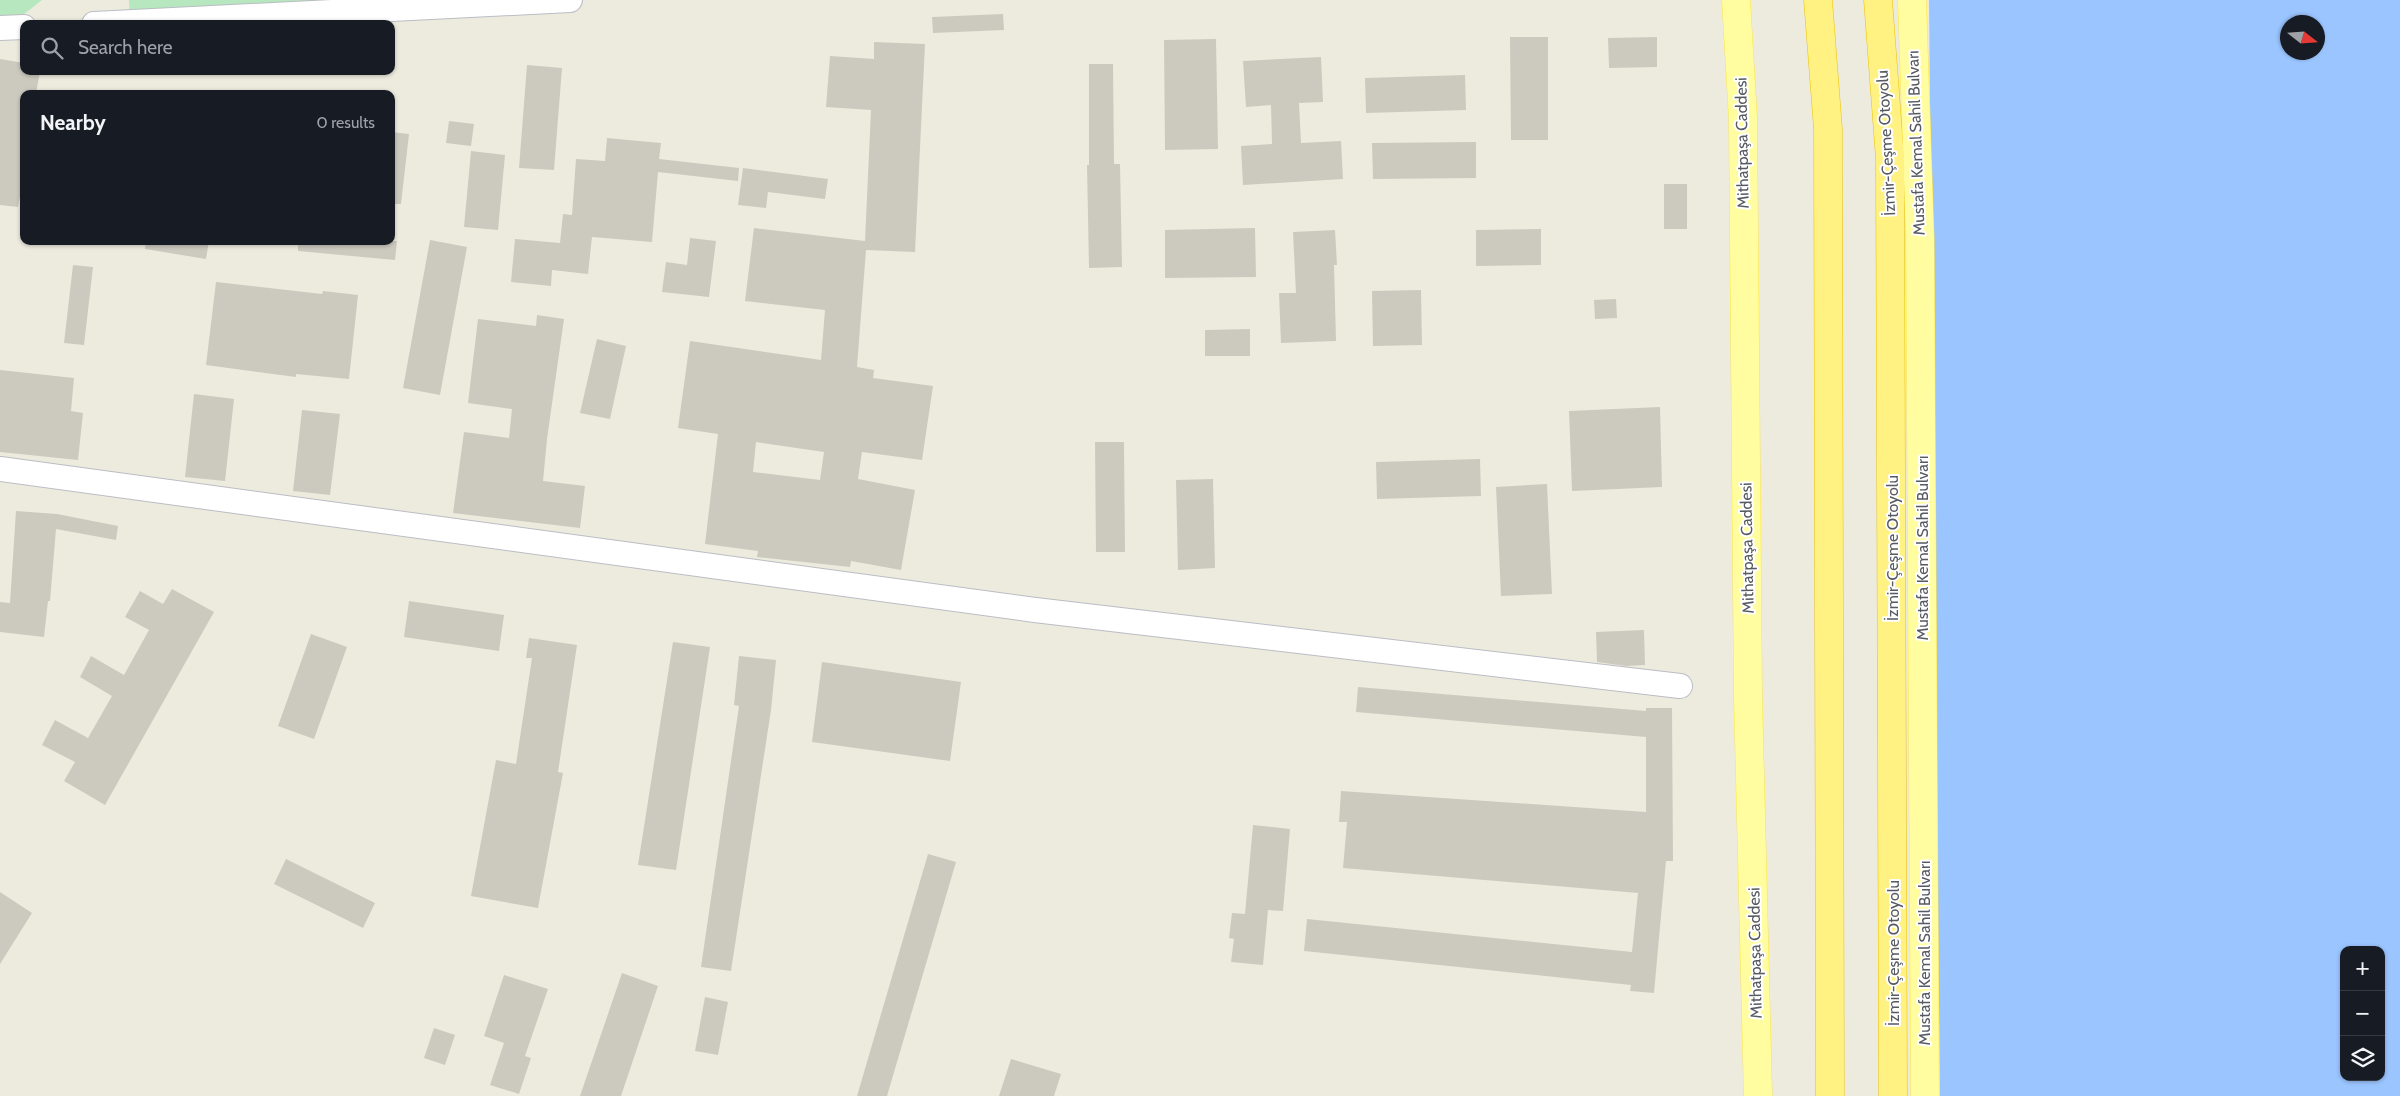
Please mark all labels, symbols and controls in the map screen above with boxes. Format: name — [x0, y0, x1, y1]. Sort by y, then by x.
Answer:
north arrow — [2280, 15, 2325, 60]
search box — [20, 20, 395, 75]
icon: search — [38, 34, 66, 62]
text: Search here — [78, 36, 172, 59]
street label: Mustafa Kemal Sahil Bulvarı — [1903, 50, 1929, 236]
street label: İzmir-Çeşme Otoyolu — [1873, 70, 1899, 216]
street label: Mithatpaşa Caddesi — [1731, 77, 1753, 209]
text: Nearby — [40, 110, 106, 135]
text: 0 results — [316, 113, 375, 132]
street label: Mustafa Kemal Sahil Bulvarı — [1913, 456, 1932, 640]
street label: İzmir-Çeşme Otoyolu — [1883, 475, 1902, 621]
street label: Mithatpaşa Caddesi — [1736, 482, 1758, 614]
street label: Mustafa Kemal Sahil Bulvarı — [1915, 861, 1934, 1045]
street label: İzmir-Çeşme Otoyolu — [1884, 880, 1903, 1026]
street label: Mithatpaşa Caddesi — [1744, 887, 1766, 1019]
map controls — [2340, 946, 2385, 1081]
button: + — [2340, 946, 2385, 991]
button: − — [2340, 991, 2385, 1036]
button: layers — [2340, 1036, 2385, 1081]

